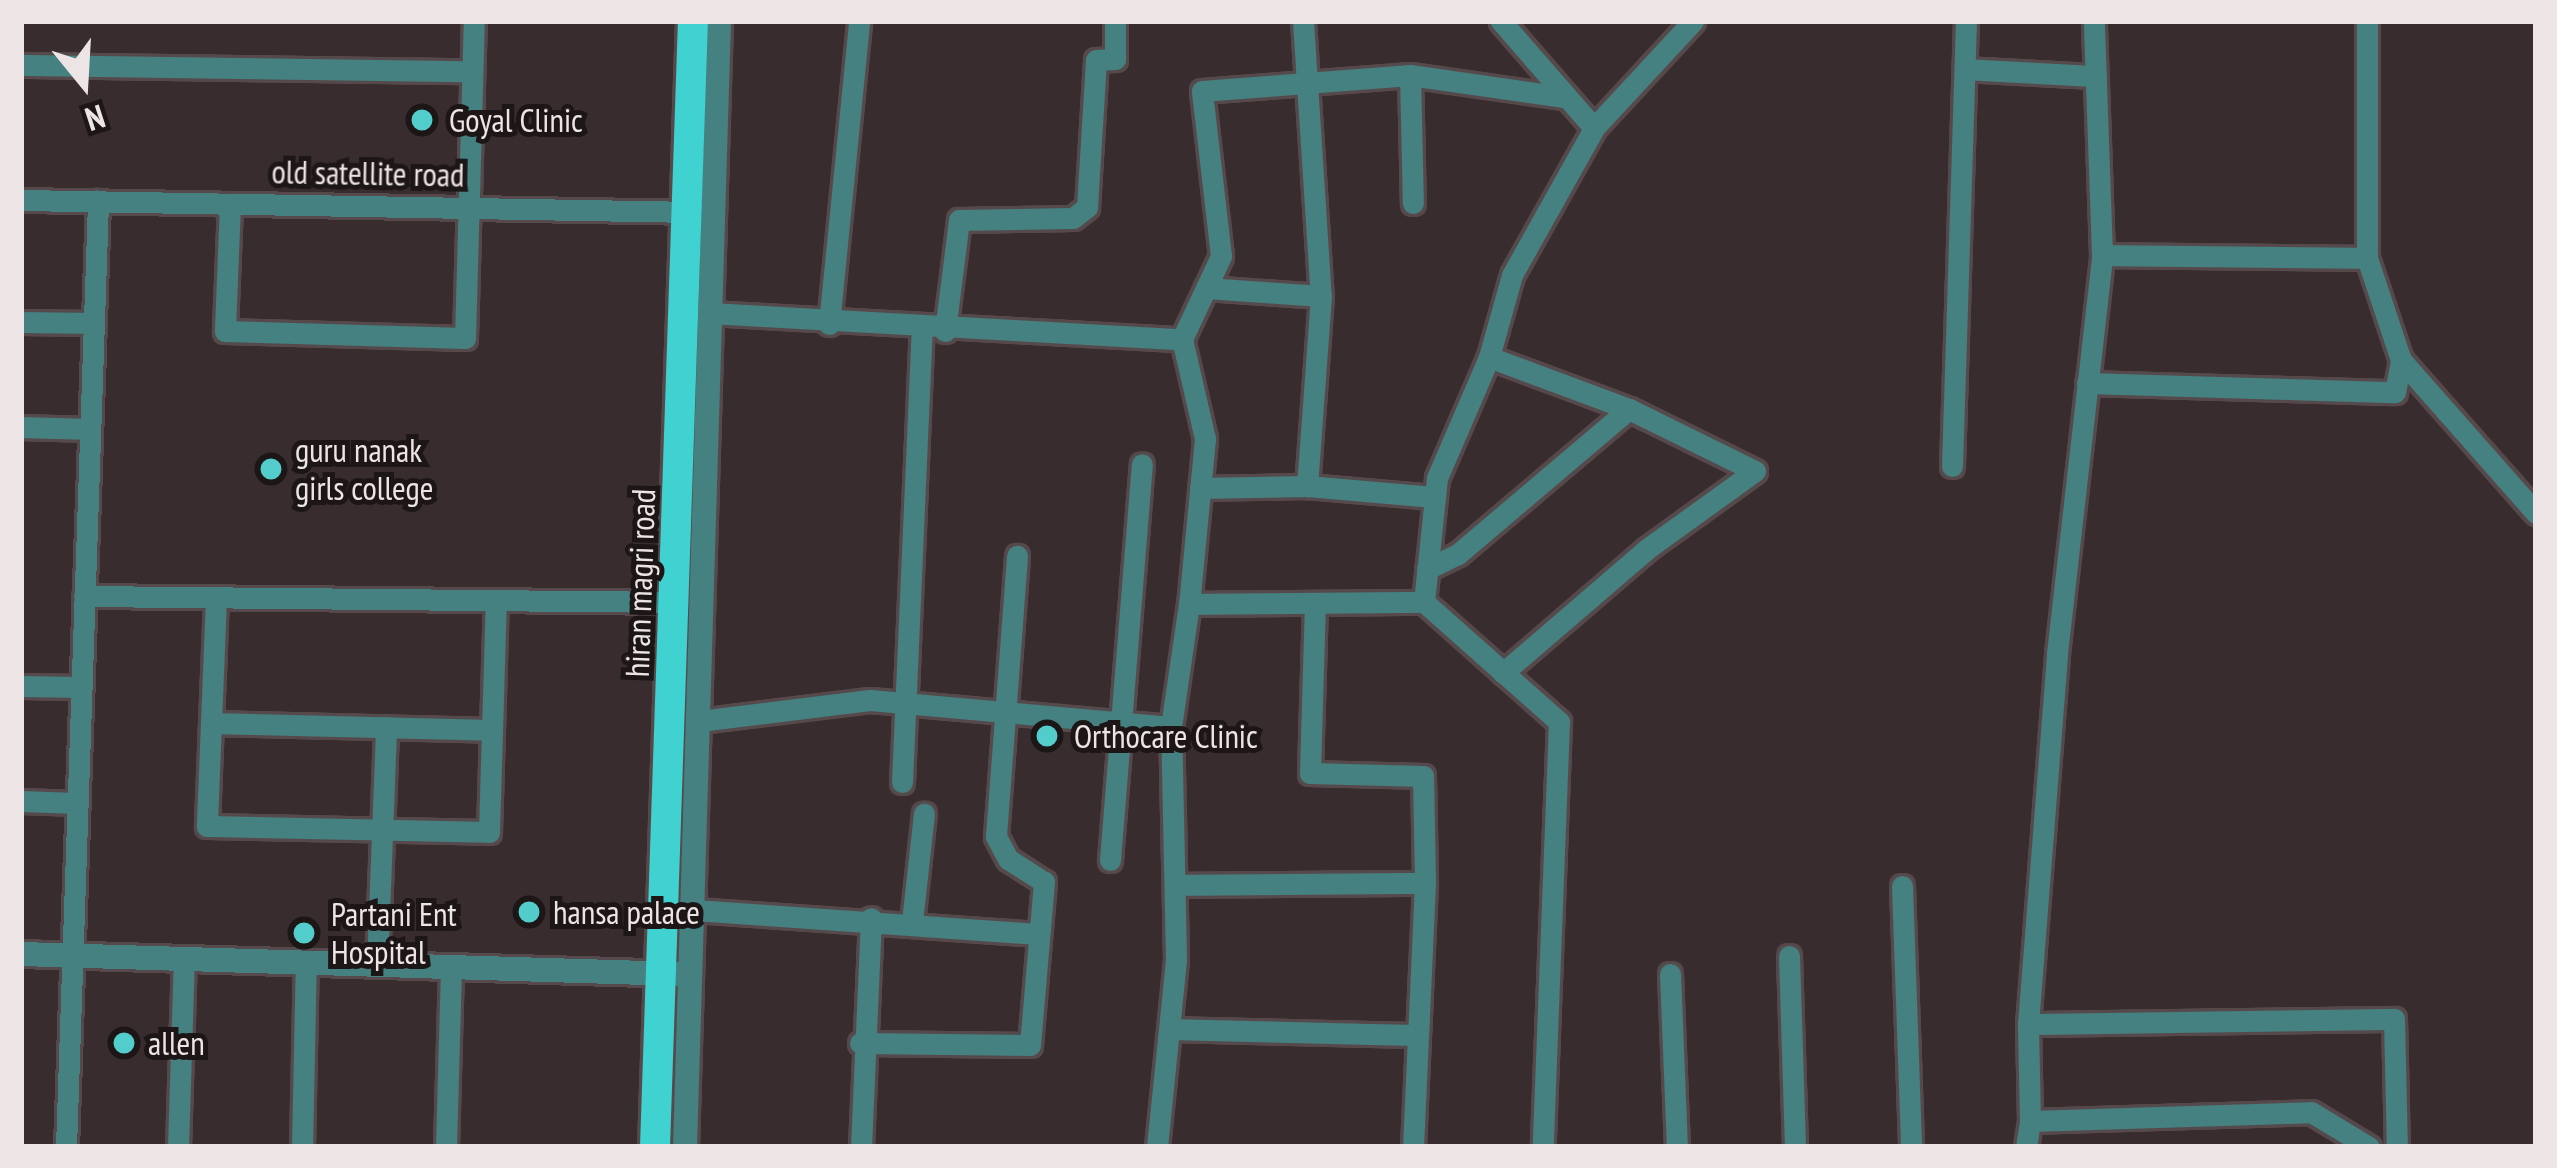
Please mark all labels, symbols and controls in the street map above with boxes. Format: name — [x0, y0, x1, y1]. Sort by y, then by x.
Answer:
north arrow — [24, 24, 144, 144]
text: N — [80, 96, 110, 142]
place label: Goyal Clinic — [449, 100, 583, 140]
marker: Goyal Clinic — [406, 104, 438, 136]
street label: old satellite road — [271, 152, 465, 194]
place label: guru nanak girls college — [295, 430, 433, 508]
marker: guru nanak girls college — [258, 456, 284, 482]
street label: hiran magri road — [617, 488, 663, 678]
place label: Orthocare Clinic — [1074, 716, 1258, 756]
marker: Orthocare Clinic — [1031, 720, 1063, 752]
place label: hansa palace — [553, 892, 700, 932]
place label: Partani Ent Hospital — [331, 894, 457, 972]
marker: hansa palace — [516, 899, 542, 925]
marker: Partani Ent Hospital — [288, 917, 320, 949]
place label: allen — [148, 1023, 205, 1063]
marker: allen — [111, 1030, 137, 1056]

